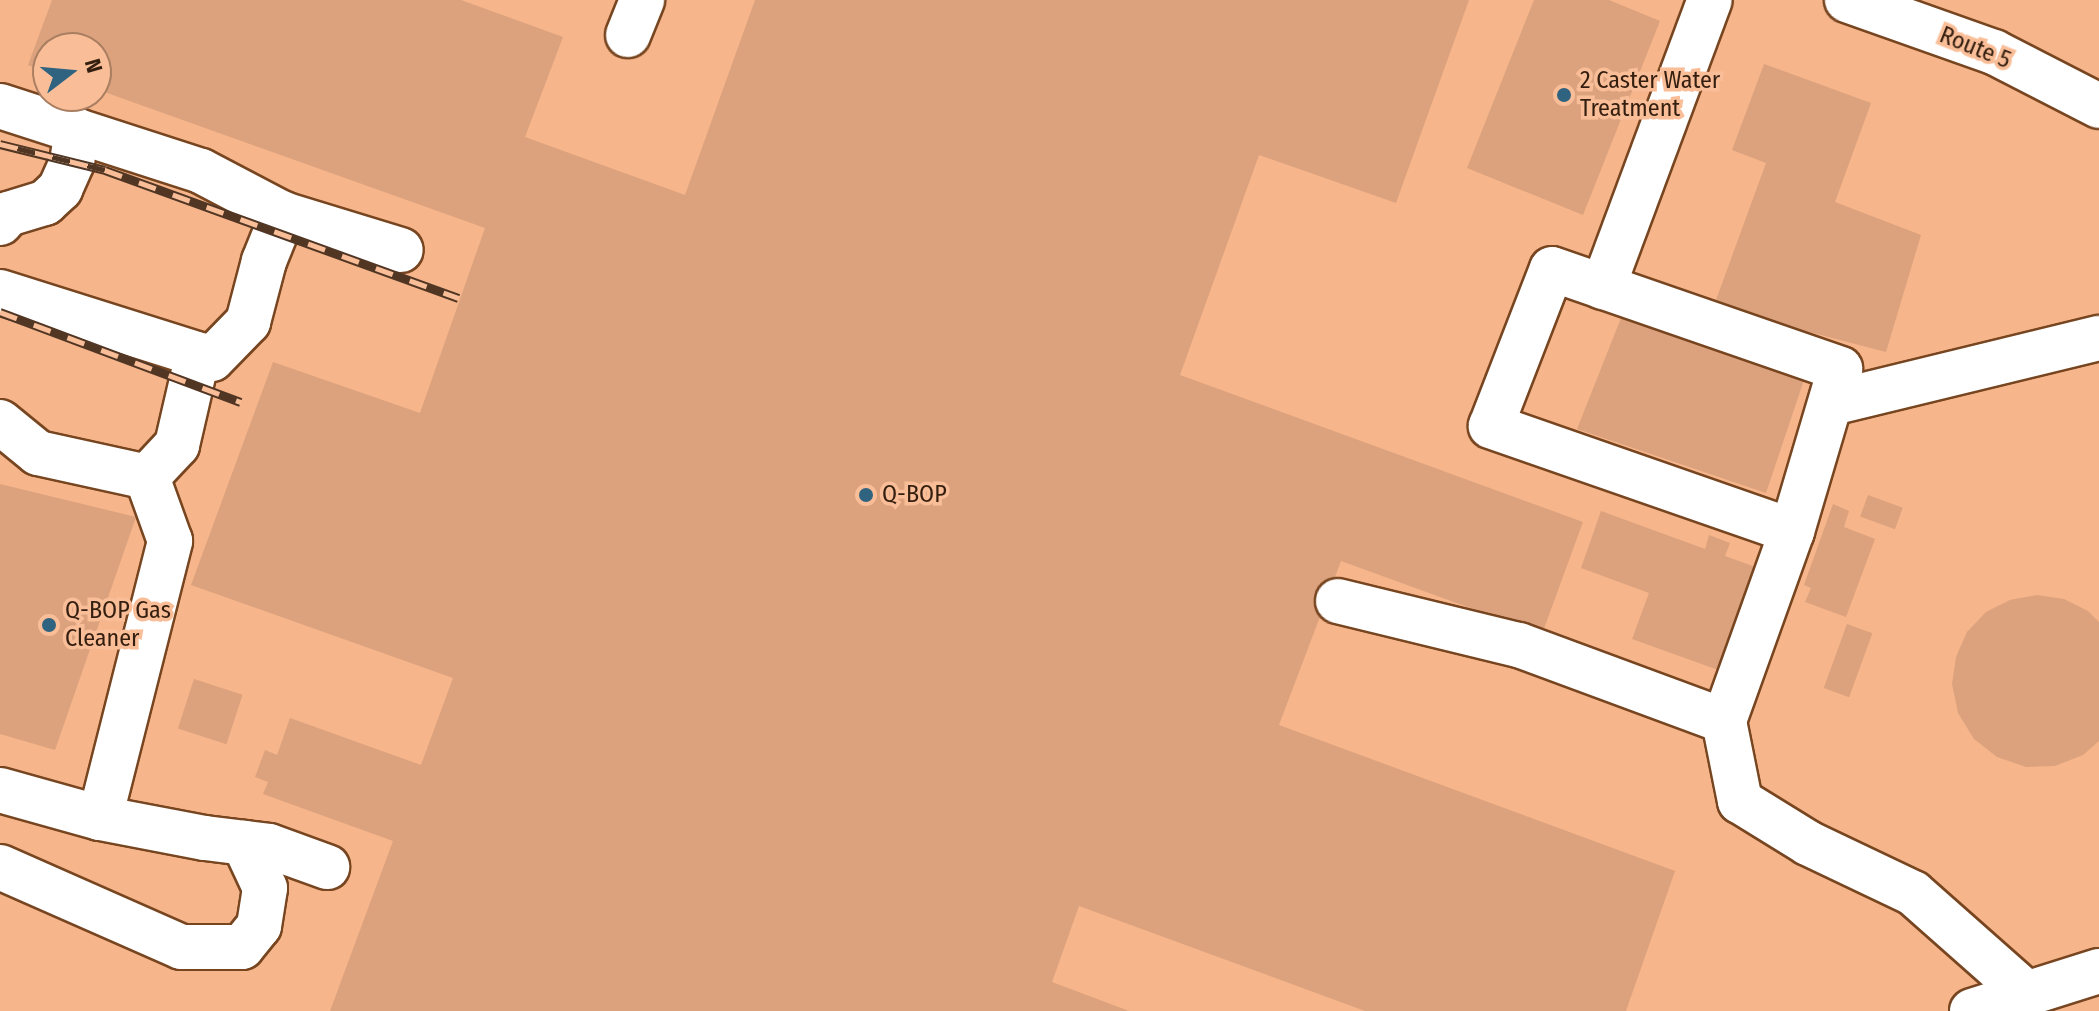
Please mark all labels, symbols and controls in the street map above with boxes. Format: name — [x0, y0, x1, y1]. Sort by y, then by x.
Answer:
street label: Route 5 — [1935, 21, 2015, 75]
north arrow — [32, 32, 112, 112]
text: N — [79, 56, 108, 76]
place label: 2 Caster Water Treatment — [1580, 67, 1720, 123]
marker: 2 Caster Water Treatment — [1555, 86, 1573, 104]
place label: Q-BOP — [882, 481, 947, 509]
marker: Q-BOP — [857, 486, 875, 504]
place label: Q-BOP Gas Cleaner — [65, 597, 171, 653]
marker: Q-BOP Gas Cleaner — [40, 616, 58, 634]

